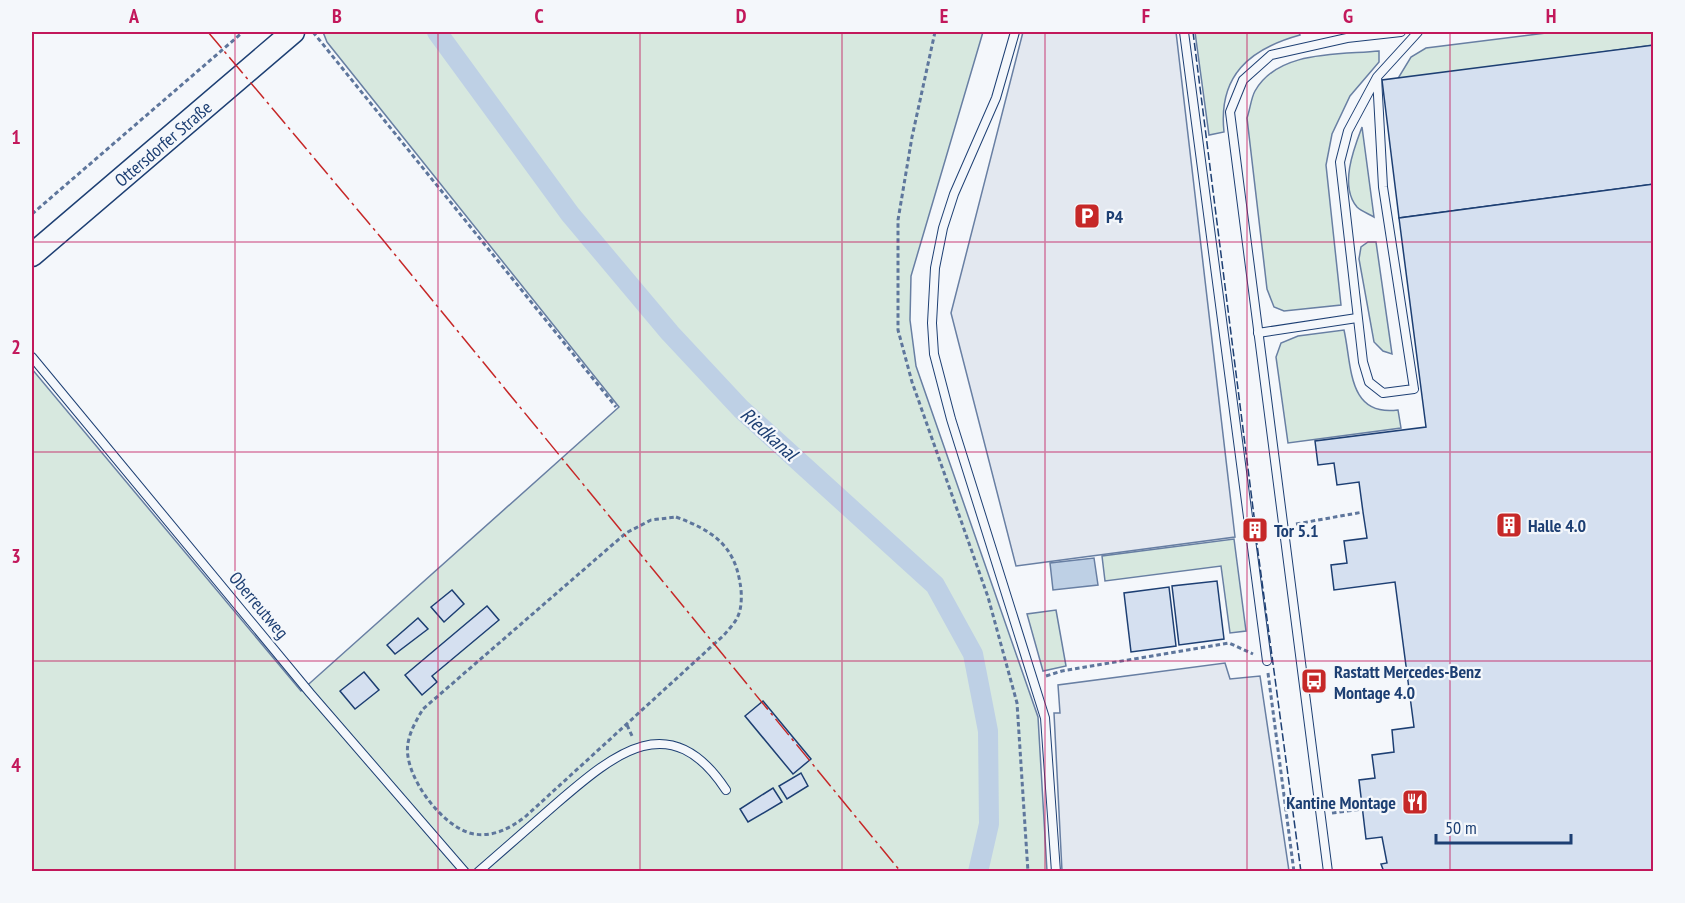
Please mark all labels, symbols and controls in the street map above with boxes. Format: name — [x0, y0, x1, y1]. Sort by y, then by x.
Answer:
text: A — [128, 3, 140, 29]
text: B — [332, 3, 342, 29]
text: C — [534, 3, 544, 29]
text: D — [736, 3, 747, 29]
text: E — [940, 3, 948, 29]
text: F — [1142, 3, 1150, 29]
text: G — [1343, 3, 1353, 29]
text: H — [1546, 3, 1556, 29]
street label: Ottersdorfer Straße — [110, 95, 216, 191]
text: 1 — [11, 124, 21, 150]
parking icon: P4 — [1072, 201, 1102, 231]
place label: P4 — [1106, 205, 1124, 228]
text: 2 — [11, 334, 21, 360]
water label: Riedkanal — [735, 402, 805, 468]
building icon: Halle 4.0 — [1494, 510, 1524, 540]
place label: Halle 4.0 — [1528, 514, 1586, 537]
building icon: Tor 5.1 — [1240, 515, 1270, 545]
place label: Tor 5.1 — [1274, 519, 1319, 542]
text: 3 — [11, 543, 21, 569]
street label: Oberreutweg — [224, 567, 294, 643]
place label: Rastatt Mercedes-Benz Montage 4.0 — [1334, 660, 1481, 704]
bus stop icon: Rastatt Mercedes-Benz Montage 4.0 — [1299, 666, 1329, 696]
text: 4 — [11, 752, 21, 778]
restaurant icon: Kantine Montage — [1400, 787, 1430, 817]
place label: Kantine Montage — [1286, 791, 1396, 814]
scale bar — [1436, 807, 1571, 845]
text: 50 m — [1445, 816, 1477, 839]

